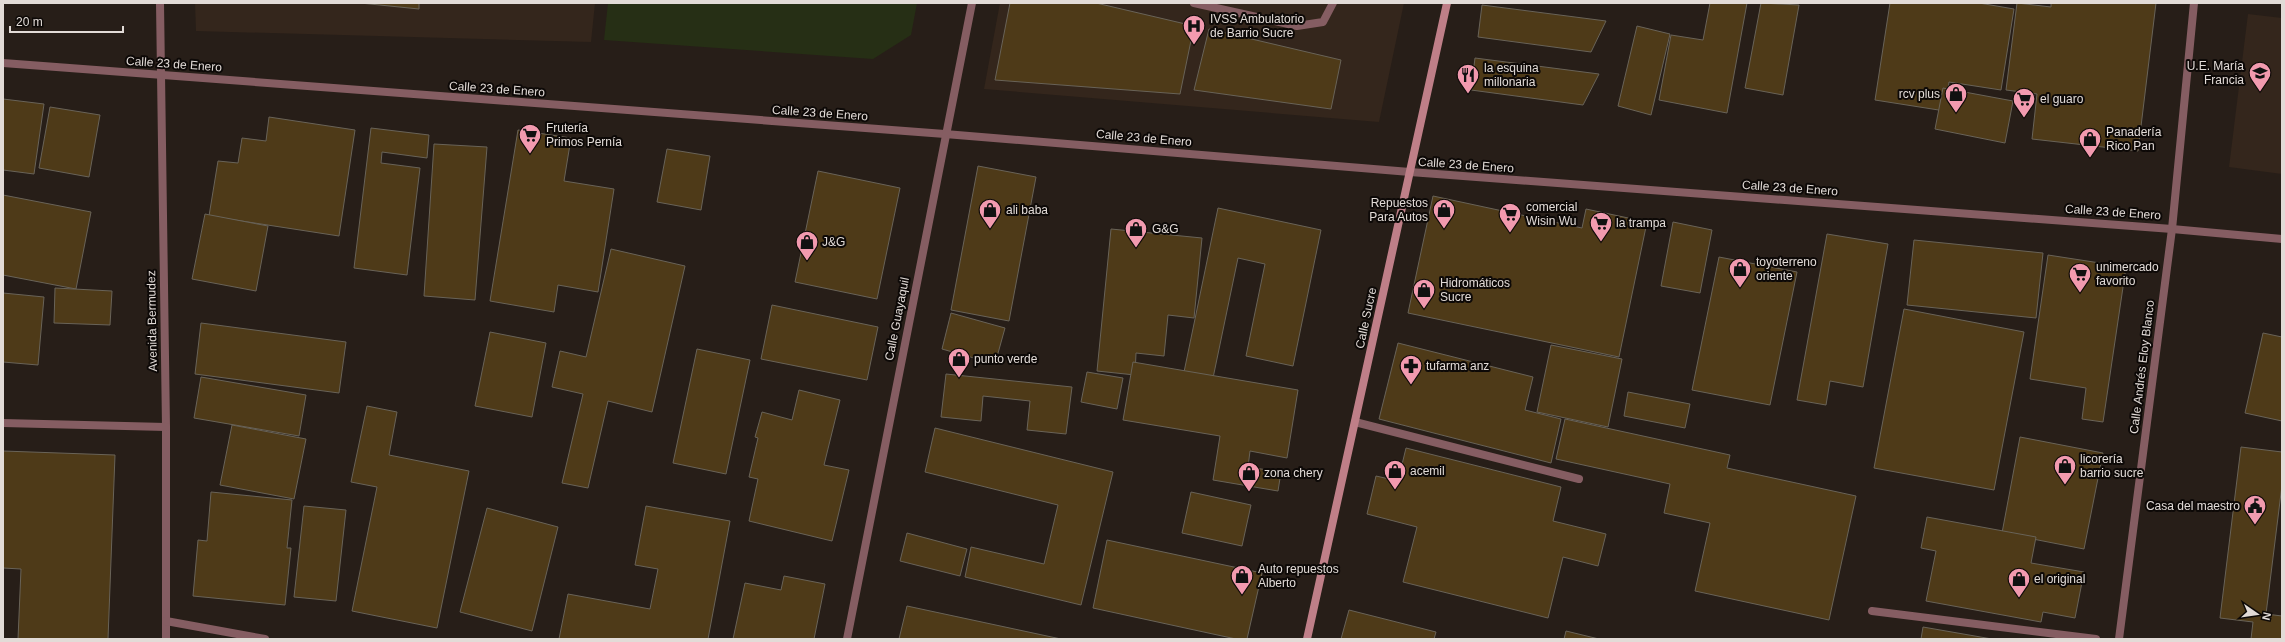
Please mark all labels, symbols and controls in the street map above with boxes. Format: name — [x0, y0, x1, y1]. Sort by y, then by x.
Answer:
scale bar — [10, 8, 123, 34]
place label: IVSS Ambulatorio de Barrio Sucre — [1210, 12, 1304, 40]
hospital icon: IVSS Ambulatorio de Barrio Sucre — [1181, 13, 1207, 46]
text: 20 m — [16, 15, 43, 29]
street label: Calle 23 de Enero — [126, 54, 223, 74]
place label: U.E. María Francia — [2187, 59, 2244, 87]
school or university icon: U.E. María Francia — [2247, 60, 2273, 93]
place label: la esquina millonaria — [1484, 61, 1539, 89]
restaurant icon: la esquina millonaria — [1455, 62, 1481, 95]
street label: Calle 23 de Enero — [449, 79, 546, 99]
shop icon: rcv plus — [1943, 81, 1969, 114]
supermarket icon: el guaro — [2011, 86, 2037, 119]
place label: rcv plus — [1899, 87, 1940, 101]
place label: el guaro — [2040, 92, 2084, 106]
street label: Calle 23 de Enero — [772, 103, 869, 123]
place label: Frutería Primos Pernía — [546, 121, 622, 149]
supermarket icon: Frutería Primos Pernía — [517, 122, 543, 155]
place label: Panadería Rico Pan — [2106, 125, 2162, 153]
shop icon: Panadería Rico Pan — [2077, 126, 2103, 159]
street label: Calle 23 de Enero — [1096, 127, 1193, 149]
street label: Calle 23 de Enero — [1418, 155, 1515, 175]
street label: Calle 23 de Enero — [1742, 178, 1839, 198]
place label: Repuestos Para Autos — [1369, 196, 1428, 224]
shop icon: ali baba — [977, 197, 1003, 230]
shop icon: Repuestos Para Autos — [1431, 197, 1457, 230]
place label: comercial Wisin Wu — [1526, 200, 1577, 228]
supermarket icon: comercial Wisin Wu — [1497, 201, 1523, 234]
street label: Calle 23 de Enero — [2065, 202, 2162, 222]
place label: ali baba — [1006, 203, 1048, 217]
supermarket icon: la trampa — [1588, 210, 1614, 243]
shop icon: G&G — [1123, 216, 1149, 249]
place label: la trampa — [1616, 216, 1666, 230]
place label: G&G — [1152, 222, 1179, 236]
shop icon: J&G — [794, 229, 820, 262]
place label: J&G — [822, 235, 845, 249]
place label: toyoterreno oriente — [1756, 255, 1817, 283]
shop icon: toyoterreno oriente — [1727, 256, 1753, 289]
place label: unimercado favorito — [2096, 260, 2159, 288]
supermarket icon: unimercado favorito — [2067, 261, 2093, 294]
street label: Avenida Bermudez — [144, 270, 160, 372]
street label: Calle Guayaquil — [882, 276, 912, 362]
place label: Hidromáticos Sucre — [1440, 276, 1510, 304]
shop icon: Hidromáticos Sucre — [1411, 277, 1437, 310]
street label: Calle Sucre — [1353, 286, 1379, 350]
street label: Calle Andrés Eloy Blanco — [2127, 299, 2157, 435]
shop icon: punto verde — [946, 346, 972, 379]
place label: punto verde — [974, 352, 1038, 366]
pharmacy icon: tufarma anz — [1398, 353, 1424, 386]
place label: tufarma anz — [1426, 359, 1489, 373]
place label: licorería barrio sucre — [2080, 452, 2144, 480]
shop icon: licorería barrio sucre — [2052, 453, 2078, 486]
shop icon: acemil — [1382, 458, 1408, 491]
shop icon: zona chery — [1236, 460, 1262, 493]
place label: acemil — [1410, 464, 1445, 478]
place label: zona chery — [1264, 466, 1323, 480]
public building icon: Casa del maestro — [2242, 493, 2268, 526]
place label: Casa del maestro — [2146, 499, 2240, 513]
place label: Auto repuestos Alberto — [1258, 562, 1339, 590]
shop icon: Auto repuestos Alberto — [1229, 563, 1255, 596]
shop icon: el original — [2006, 566, 2032, 599]
place label: el original — [2034, 572, 2085, 586]
north arrow — [2237, 594, 2277, 634]
text: N — [2260, 611, 2273, 622]

